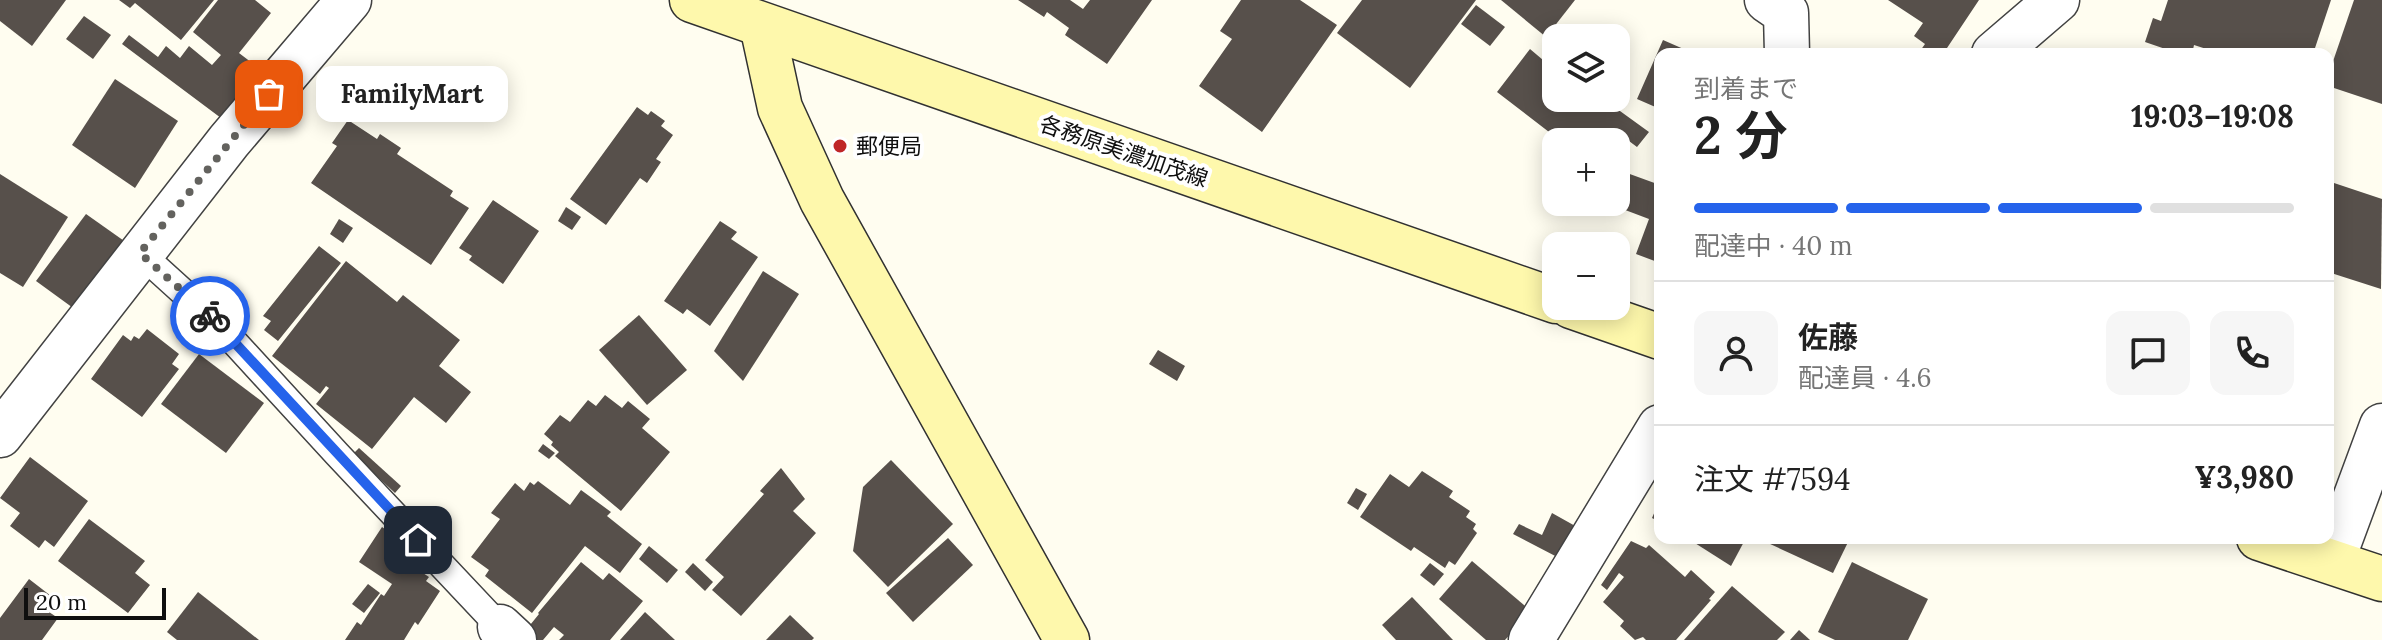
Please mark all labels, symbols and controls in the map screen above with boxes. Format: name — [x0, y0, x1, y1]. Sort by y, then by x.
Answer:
map controls — [1542, 24, 1630, 320]
button: layers — [1542, 24, 1630, 112]
pin — [235, 60, 303, 128]
callout: FamilyMart — [317, 66, 509, 122]
icon: bag — [247, 72, 291, 116]
text: 到着まで — [1694, 72, 1798, 105]
text: FamilyMart — [340, 77, 484, 110]
text: 19:03–19:08 — [2131, 97, 2294, 135]
text: 2 分 — [1694, 102, 1787, 168]
street label: 各務原美濃加茂線 — [1036, 109, 1212, 193]
button: + — [1542, 128, 1630, 216]
place label: 郵便局 — [856, 132, 922, 160]
marker: 郵便局 — [831, 137, 849, 155]
text: 配達中 · 40 m — [1694, 229, 1853, 262]
button: − — [1542, 232, 1630, 320]
courier — [170, 276, 250, 356]
icon: bike — [188, 294, 232, 338]
button: person — [1694, 311, 1778, 395]
button: chat — [2106, 311, 2190, 395]
button: phone — [2210, 311, 2294, 395]
text: 佐藤 — [1798, 318, 1858, 356]
text: 配達員 · 4.6 — [1798, 361, 1931, 394]
text: ¥3,980 — [2195, 458, 2294, 496]
text: 注文 #7594 — [1694, 460, 1851, 498]
pin — [384, 506, 452, 574]
icon: home — [396, 518, 440, 562]
scale bar — [24, 584, 166, 620]
text: 20 m — [36, 588, 87, 616]

